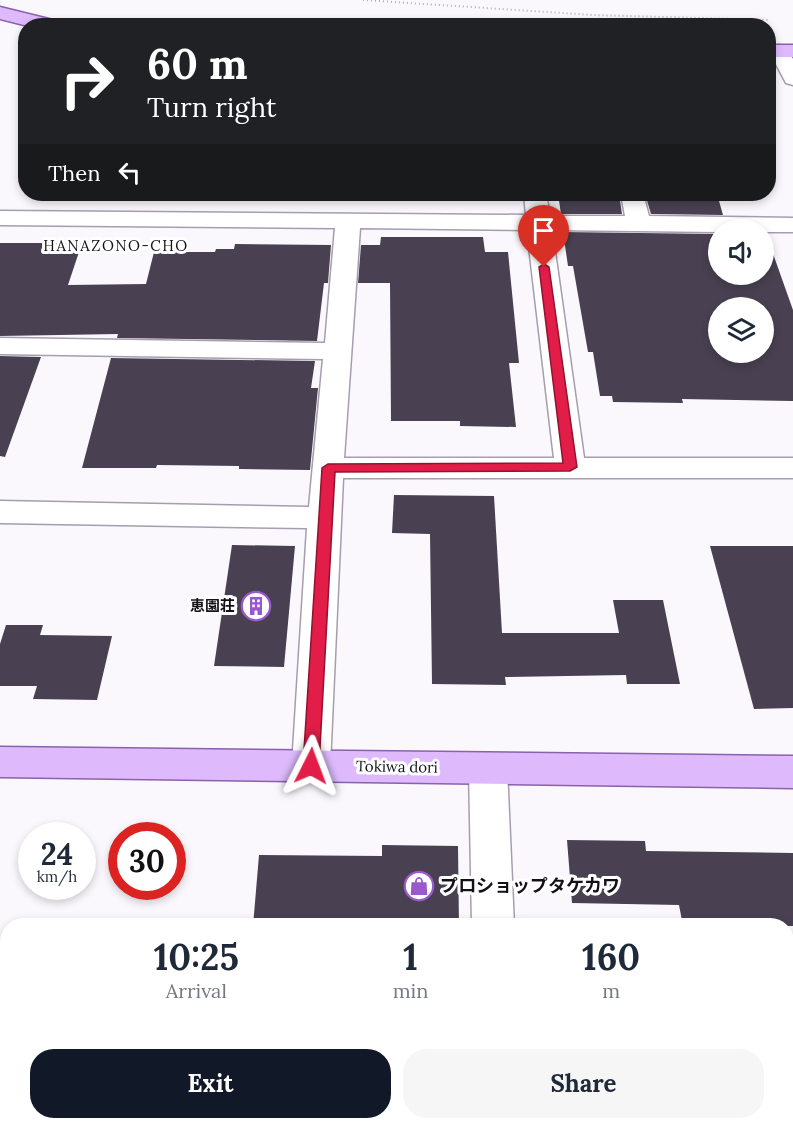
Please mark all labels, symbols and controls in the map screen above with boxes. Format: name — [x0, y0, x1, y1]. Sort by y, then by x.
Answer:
text: 60 m — [147, 37, 248, 91]
icon: right — [48, 42, 126, 120]
text: Turn right — [147, 90, 276, 124]
icon: left — [113, 156, 146, 189]
text: Then — [48, 159, 101, 187]
pin — [518, 205, 569, 267]
icon: arrive — [527, 214, 560, 247]
map controls — [708, 219, 774, 363]
button: sound — [708, 219, 774, 285]
district label: HANAZONO-CHO — [43, 236, 189, 255]
button: layers — [708, 297, 774, 363]
building icon: 恵園荘 — [240, 590, 272, 622]
place label: 恵園荘 — [190, 596, 235, 615]
position arrow — [279, 734, 343, 798]
street label: Tokiwa dori — [356, 756, 438, 777]
speed limit sign: 30 — [108, 822, 186, 900]
text: 24 — [41, 835, 73, 873]
text: km/h — [37, 867, 77, 886]
shop icon: プロショップタケカワ — [403, 870, 435, 902]
place label: プロショップタケカワ — [440, 874, 620, 897]
text: 10:25 — [154, 934, 239, 980]
text: 1 — [403, 934, 418, 980]
text: 160 — [582, 934, 640, 980]
text: Arrival — [166, 978, 227, 1003]
text: min — [393, 978, 428, 1003]
text: m — [602, 978, 620, 1003]
button: Exit — [30, 1049, 391, 1118]
button: Share — [403, 1049, 764, 1118]

